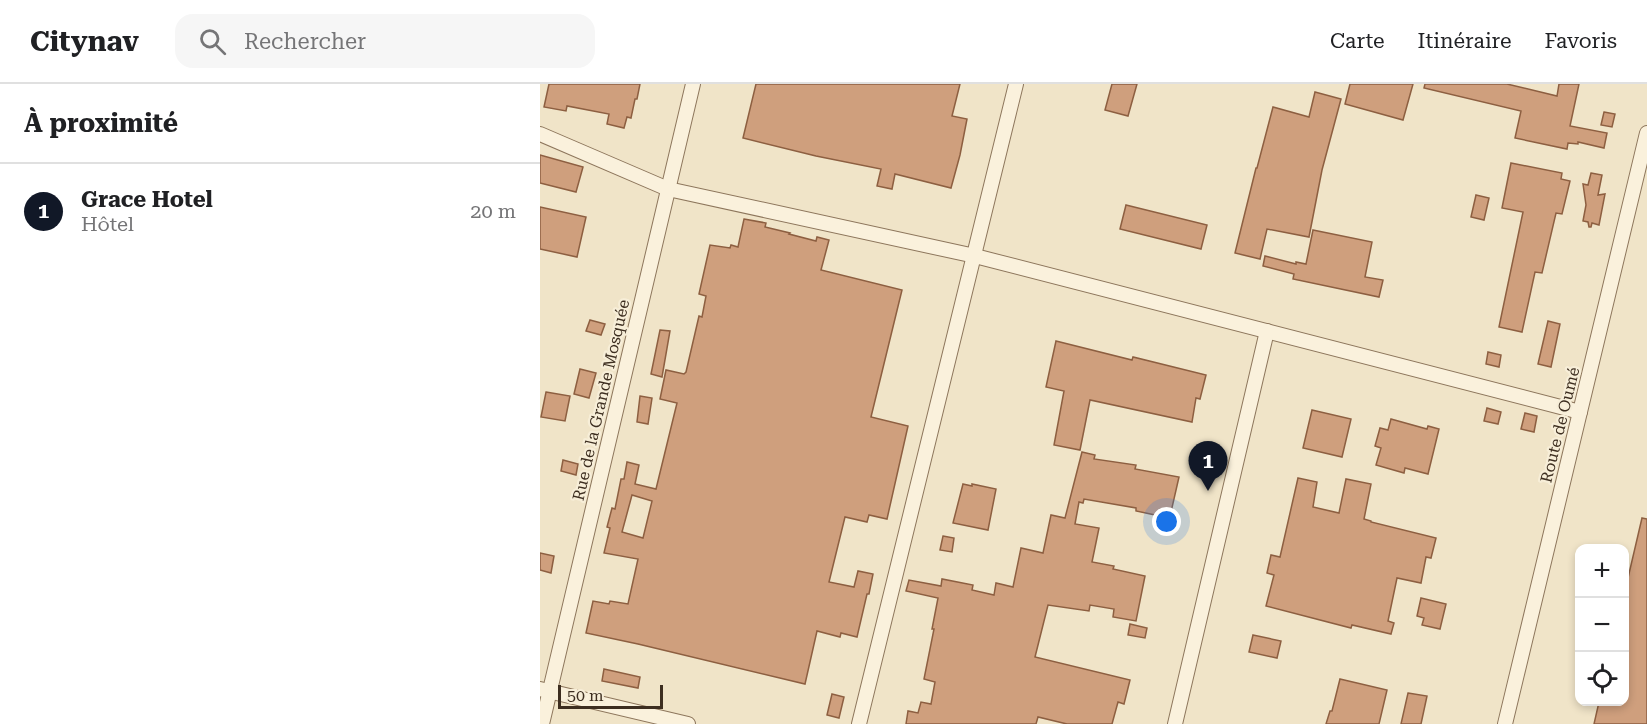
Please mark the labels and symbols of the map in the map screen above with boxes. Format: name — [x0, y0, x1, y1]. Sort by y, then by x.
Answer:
street label: Rue de la Grande Mosquée — [569, 297, 633, 502]
street label: Route de Oumé — [1536, 365, 1584, 485]
pin: 1 — [1188, 442, 1228, 491]
your location — [1152, 507, 1181, 536]
scale bar — [558, 682, 663, 710]

